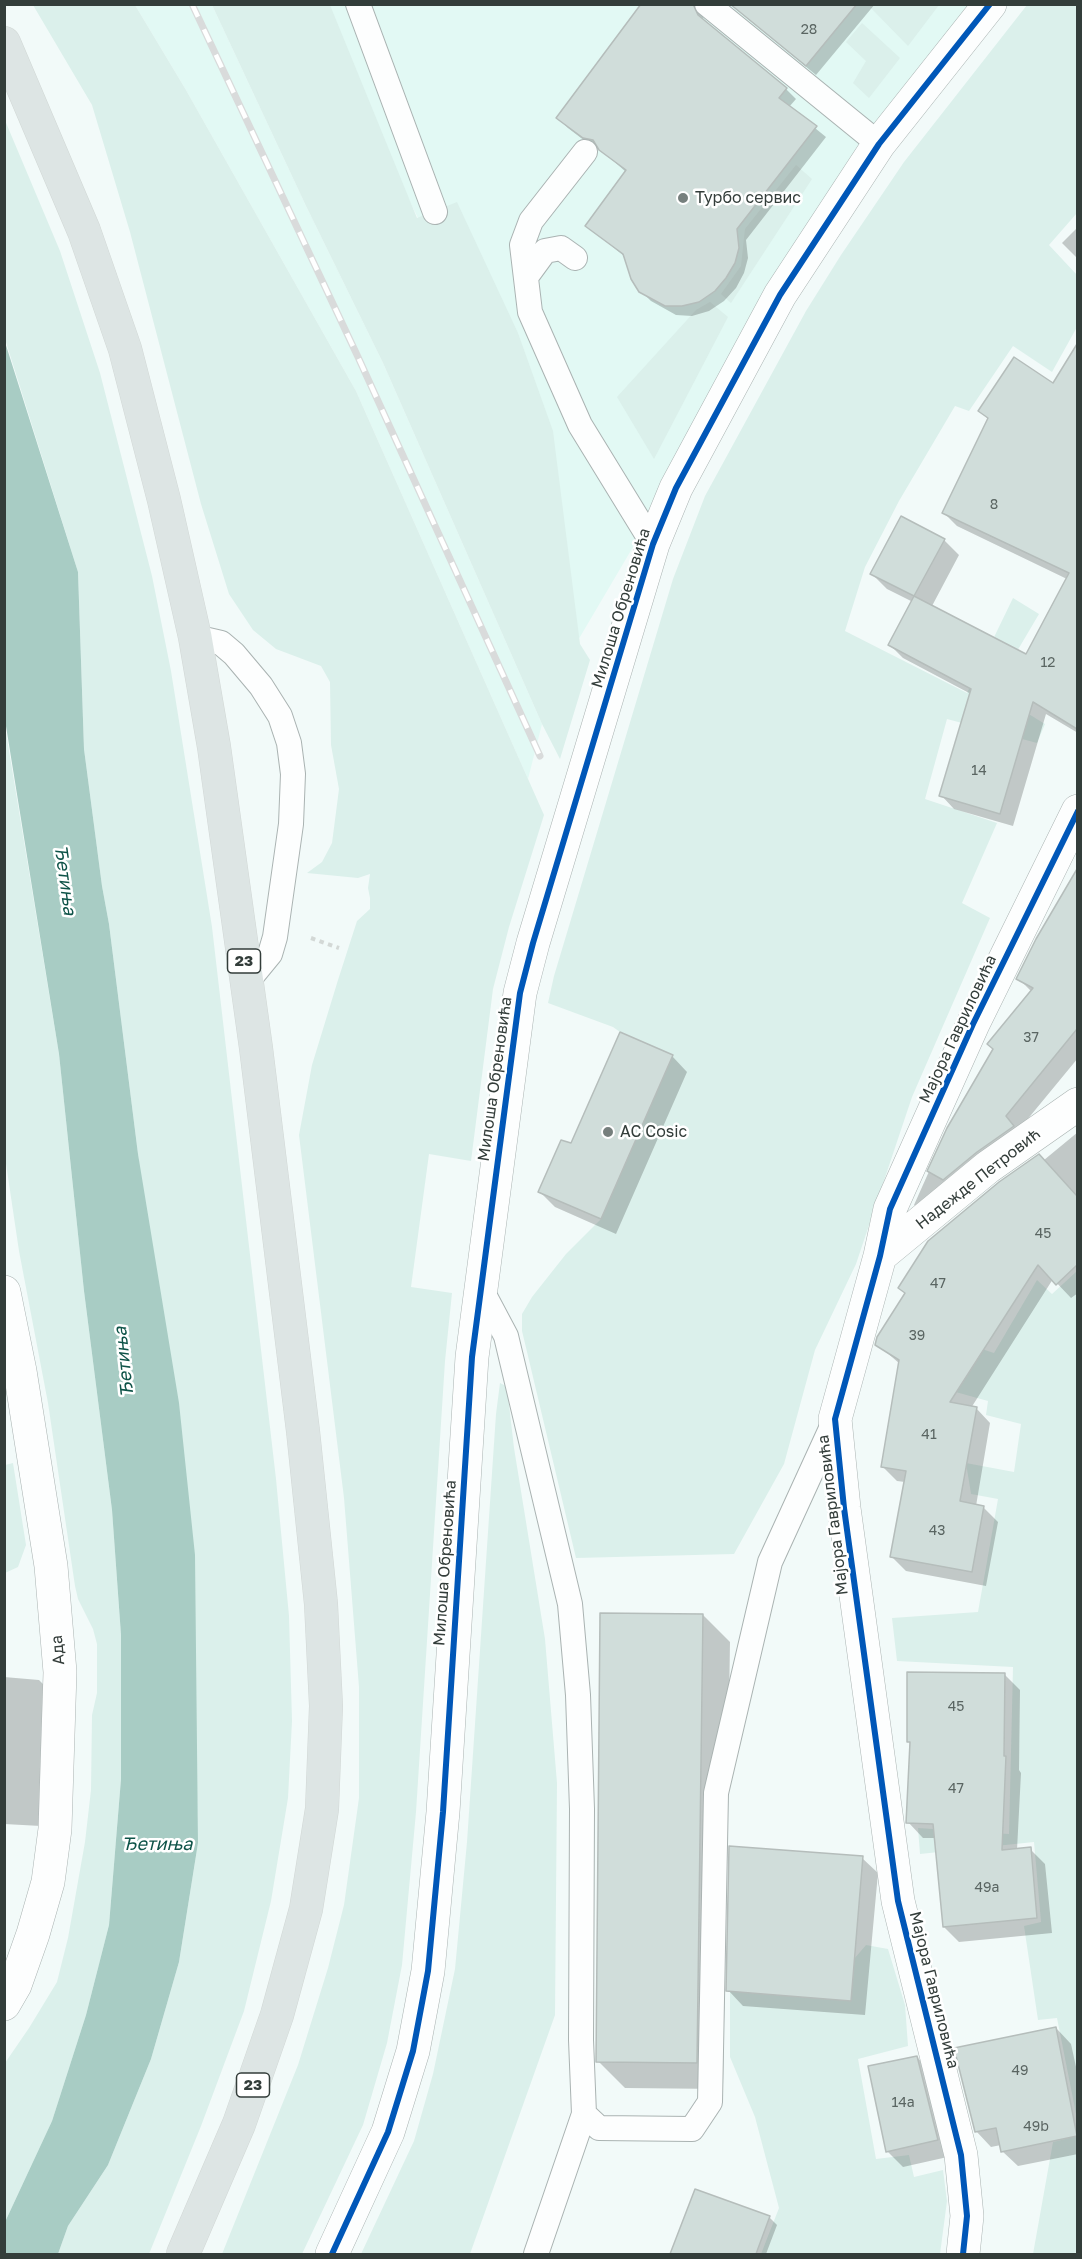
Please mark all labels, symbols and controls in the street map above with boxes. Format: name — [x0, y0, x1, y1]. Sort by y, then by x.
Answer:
house number: 28 — [801, 22, 817, 38]
place label: Турбо сервис — [695, 188, 801, 208]
marker: Турбо сервис — [676, 191, 690, 205]
house number: 8 — [990, 497, 998, 513]
street label: Милоша Обреновића — [588, 526, 654, 690]
house number: 12 — [1041, 655, 1055, 671]
house number: 14 — [971, 763, 987, 779]
water label: Ђетиња — [49, 843, 81, 917]
road number: 23 — [228, 949, 260, 973]
street label: Мајора Гавриловића — [915, 952, 1001, 1106]
street label: Милоша Обреновића — [474, 995, 516, 1163]
house number: 37 — [1023, 1030, 1039, 1046]
place label: AC Cosic — [620, 1122, 687, 1142]
street label: Надежде Петровић — [912, 1124, 1044, 1234]
marker: AC Cosic — [601, 1125, 615, 1139]
house number: 45 — [1035, 1226, 1051, 1242]
house number: 47 — [930, 1276, 946, 1292]
water label: Ђетиња — [110, 1326, 138, 1398]
house number: 39 — [909, 1328, 925, 1344]
house number: 41 — [921, 1427, 937, 1443]
street label: Мајора Гавриловића — [814, 1434, 852, 1596]
street label: Милоша Обреновића — [430, 1479, 460, 1647]
house number: 43 — [929, 1523, 945, 1539]
street label: Ада — [47, 1634, 69, 1666]
house number: 45 — [948, 1699, 964, 1715]
house number: 47 — [948, 1781, 964, 1797]
water label: Ђетиња — [122, 1833, 192, 1855]
house number: 49a — [975, 1880, 999, 1896]
street label: Мајора Гавриловића — [905, 1909, 963, 2071]
house number: 49 — [1011, 2063, 1029, 2079]
road number: 23 — [236, 2073, 270, 2097]
house number: 14a — [891, 2095, 915, 2111]
house number: 49b — [1023, 2119, 1049, 2135]

